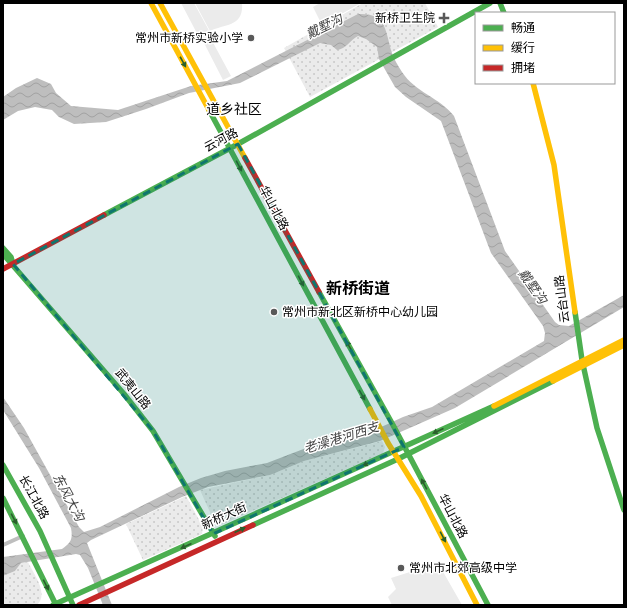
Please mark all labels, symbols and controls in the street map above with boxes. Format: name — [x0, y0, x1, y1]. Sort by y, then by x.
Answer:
water label: 戴墅沟 — [303, 9, 347, 43]
place label: 新桥卫生院 — [375, 10, 435, 26]
marker: 新桥卫生院 — [438, 12, 450, 24]
legend — [475, 12, 615, 84]
text: 畅通 — [511, 20, 535, 36]
place label: 常州市新桥实验小学 — [135, 30, 243, 46]
marker: 常州市新桥实验小学 — [246, 33, 256, 43]
text: 缓行 — [511, 40, 535, 56]
one-way arrow — [179, 56, 186, 68]
text: 拥堵 — [511, 60, 535, 76]
district label: 道乡社区 — [206, 100, 262, 118]
street label: 云河路 — [201, 124, 241, 156]
one-way arrow — [236, 160, 242, 172]
street label: 华山北路 — [256, 183, 292, 233]
water label: 戴墅沟 — [514, 265, 552, 309]
street label: 云台山路 — [551, 274, 573, 324]
one-way arrow — [297, 275, 304, 286]
district label: 新桥街道 — [326, 277, 390, 299]
place label: 常州市新北区新桥中心幼儿园 — [282, 304, 438, 320]
marker: 常州市新北区新桥中心幼儿园 — [269, 307, 279, 317]
one-way arrow — [345, 340, 352, 352]
street label: 武夷山路 — [112, 365, 154, 413]
one-way arrow — [359, 389, 366, 401]
water label: 老澡港河西支 — [301, 417, 383, 457]
one-way arrow — [433, 428, 444, 434]
one-way arrow — [363, 460, 374, 466]
water label: 东风大沟 — [49, 470, 89, 526]
street label: 长江北路 — [15, 472, 53, 522]
one-way arrow — [421, 478, 427, 490]
street label: 华山北路 — [435, 491, 471, 541]
street label: 新桥大街 — [199, 499, 249, 533]
one-way arrow — [11, 513, 17, 525]
one-way arrow — [235, 527, 246, 533]
one-way arrow — [439, 531, 446, 543]
one-way arrow — [180, 543, 192, 549]
place label: 常州市北郊高级中学 — [409, 560, 517, 576]
marker: 常州市北郊高级中学 — [396, 563, 406, 573]
one-way arrow — [43, 579, 49, 590]

